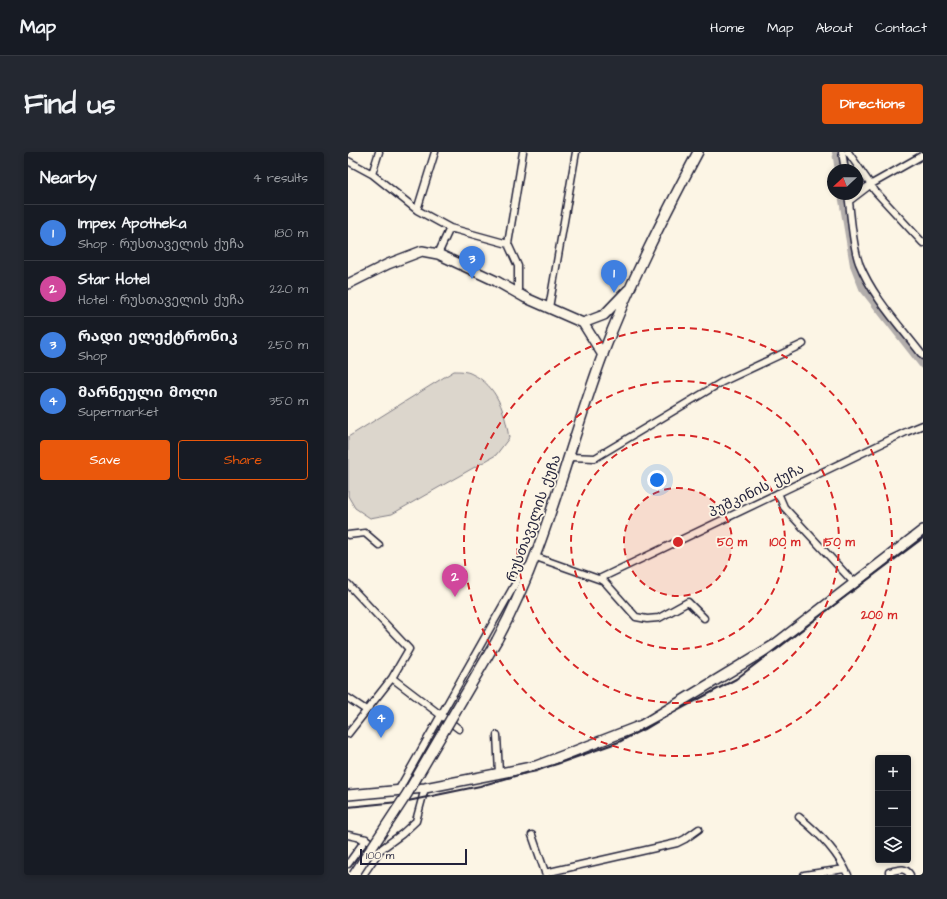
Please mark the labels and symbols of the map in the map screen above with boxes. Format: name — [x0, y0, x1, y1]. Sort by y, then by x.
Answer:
north arrow — [827, 164, 863, 200]
pin: 3 — [459, 246, 485, 279]
pin: 1 — [601, 260, 627, 293]
street label: რუსთაველის ქუჩა — [502, 452, 566, 585]
street label: პუშკინის ქუჩა — [705, 459, 808, 523]
your location — [647, 470, 667, 490]
text: 50 m — [717, 534, 748, 551]
text: 100 m — [770, 534, 801, 551]
text: 150 m — [823, 534, 856, 551]
centre of rings — [671, 535, 685, 549]
pin: 2 — [442, 564, 468, 597]
text: 200 m — [860, 607, 898, 624]
pin: 4 — [368, 705, 394, 738]
scale bar — [360, 847, 467, 866]

